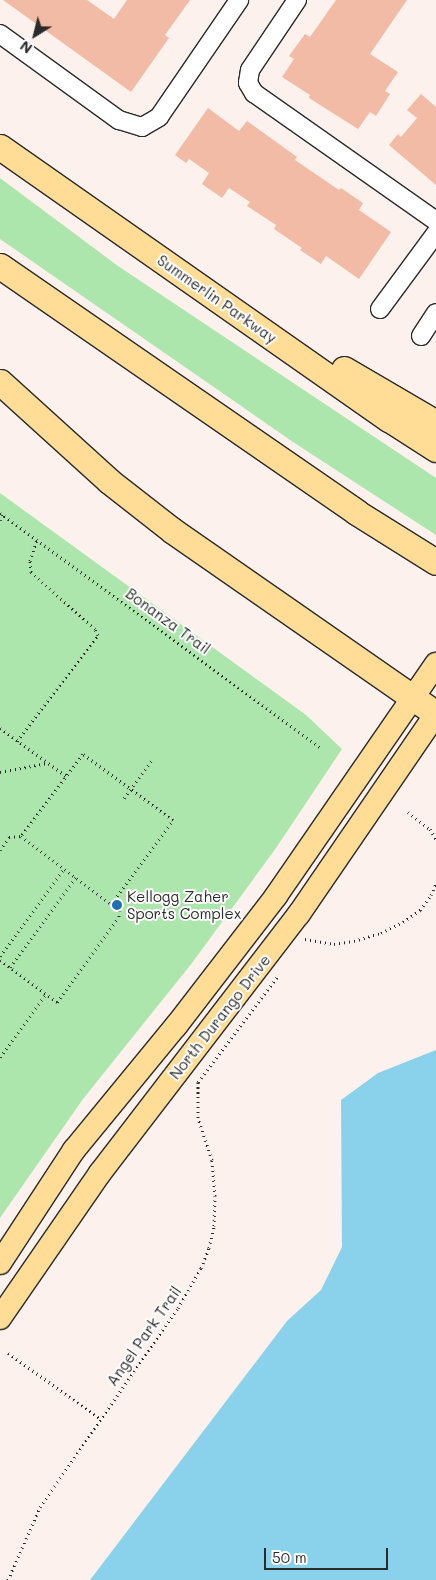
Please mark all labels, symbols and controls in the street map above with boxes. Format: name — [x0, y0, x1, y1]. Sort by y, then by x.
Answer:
north arrow — [10, 10, 60, 60]
text: N — [16, 37, 36, 58]
street label: Summerlin Parkway — [154, 251, 280, 347]
street label: Bonanza Trail — [122, 584, 214, 658]
place label: Kellogg Zaher Sports Complex — [127, 887, 241, 922]
marker: Kellogg Zaher Sports Complex — [111, 899, 123, 911]
street label: North Durango Drive — [166, 951, 274, 1083]
street label: Angel Park Trail — [103, 1283, 185, 1389]
scale bar — [266, 1538, 390, 1570]
text: 50 m — [272, 1547, 307, 1567]

